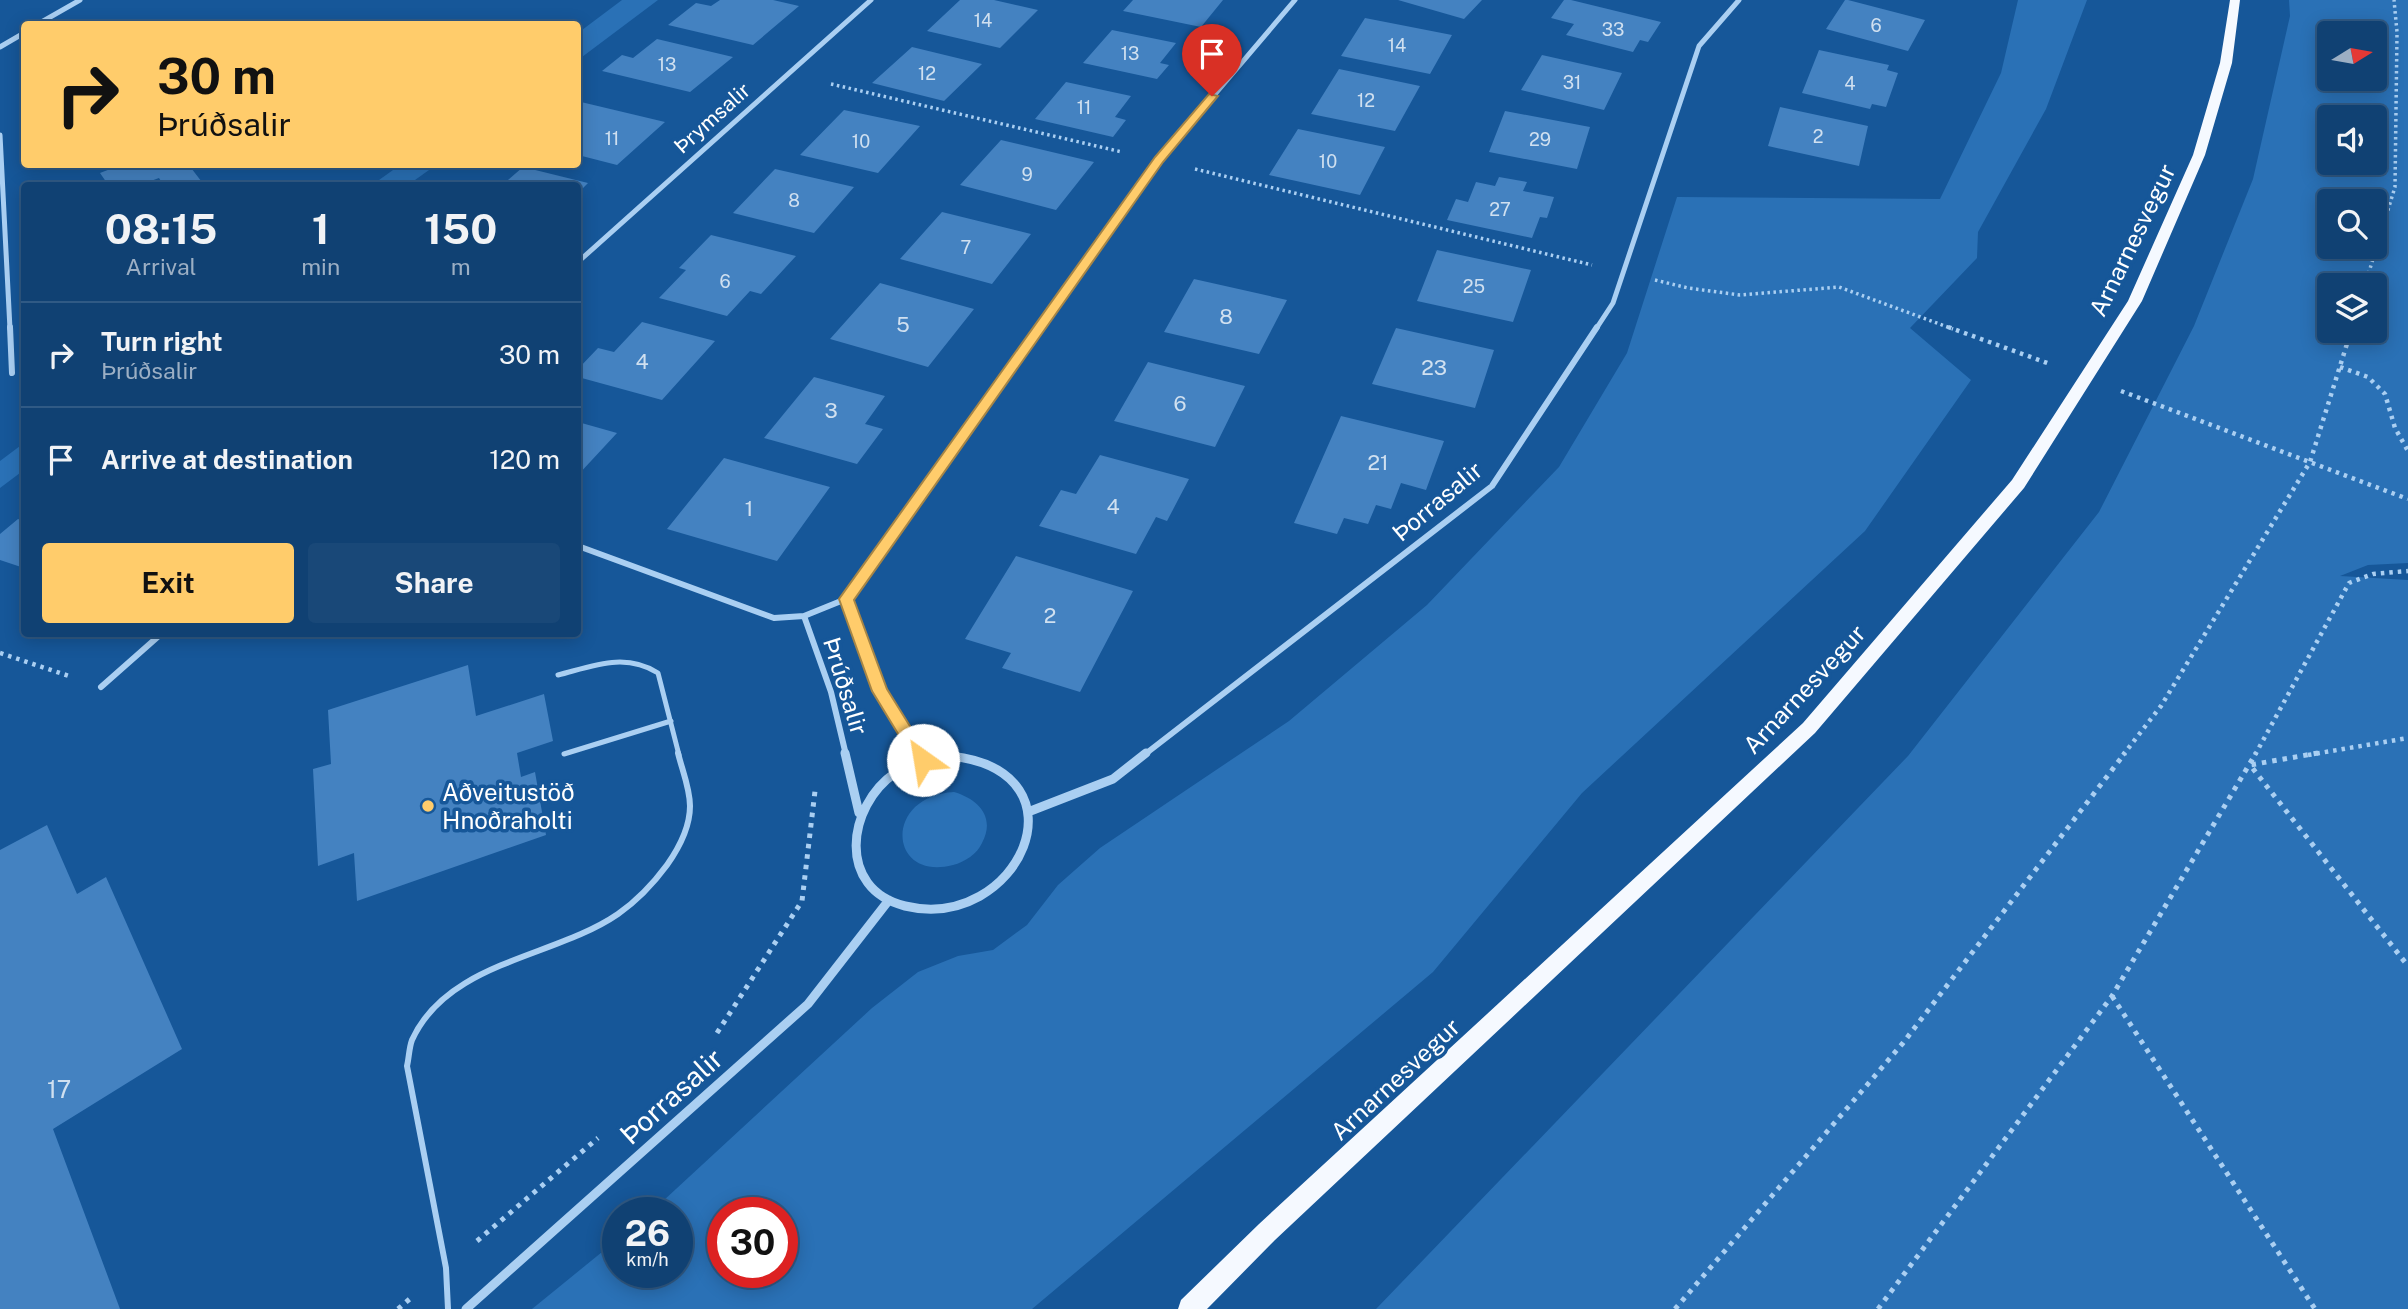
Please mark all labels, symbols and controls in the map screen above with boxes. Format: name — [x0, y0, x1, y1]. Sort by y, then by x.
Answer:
house number: 14 — [974, 10, 992, 31]
house number: 6 — [1870, 15, 1882, 36]
house number: 33 — [1602, 19, 1624, 40]
north arrow — [2317, 21, 2387, 91]
map controls — [2317, 21, 2387, 343]
pin — [1182, 24, 1242, 96]
icon: arrive — [1193, 35, 1231, 73]
house number: 14 — [1388, 35, 1406, 56]
house number: 13 — [1121, 43, 1139, 64]
text: 30 m — [157, 47, 276, 105]
icon: right — [42, 49, 133, 140]
house number: 13 — [658, 54, 676, 75]
house number: 12 — [918, 63, 936, 84]
house number: 31 — [1563, 72, 1581, 93]
house number: 4 — [1844, 73, 1856, 94]
street label: Þrymsalir — [669, 77, 755, 159]
house number: 12 — [1357, 90, 1375, 111]
house number: 11 — [1077, 97, 1091, 118]
button: sound — [2317, 105, 2387, 175]
text: Þrúðsalir — [157, 106, 291, 143]
house number: 2 — [1813, 126, 1823, 147]
house number: 11 — [605, 128, 619, 149]
house number: 29 — [1529, 129, 1551, 150]
house number: 10 — [852, 131, 870, 152]
house number: 10 — [1319, 151, 1337, 172]
street label: Arnarnesvegur — [2083, 159, 2181, 321]
house number: 9 — [1021, 164, 1033, 185]
button: search — [2317, 189, 2387, 259]
house number: 8 — [788, 190, 800, 211]
house number: 27 — [1489, 199, 1511, 220]
text: 08:15 — [105, 204, 217, 253]
text: 1 — [312, 204, 330, 253]
text: 150 — [424, 204, 497, 253]
house number: 7 — [961, 237, 971, 258]
text: Arrival — [126, 253, 197, 280]
text: min — [301, 253, 340, 280]
text: m — [451, 253, 471, 280]
house number: 6 — [719, 271, 731, 292]
button: layers — [2317, 273, 2387, 343]
house number: 25 — [1463, 276, 1485, 297]
house number: 8 — [1219, 304, 1233, 329]
house number: 5 — [896, 312, 910, 337]
text: Turn right — [101, 326, 223, 357]
icon: right — [42, 336, 80, 374]
text: 30 m — [499, 339, 560, 370]
house number: 4 — [635, 349, 649, 374]
house number: 23 — [1421, 355, 1447, 380]
text: Þrúðsalir — [101, 357, 197, 384]
house number: 6 — [1173, 391, 1187, 416]
house number: 3 — [824, 398, 838, 423]
icon: arrive — [42, 441, 80, 479]
text: Arrive at destination — [101, 444, 353, 475]
text: 120 m — [489, 444, 560, 475]
house number: 21 — [1367, 450, 1389, 475]
street label: Þorrasalir — [1386, 455, 1488, 547]
house number: 4 — [1106, 494, 1120, 519]
house number: 1 — [745, 496, 753, 521]
button: Exit — [42, 543, 294, 623]
button: Share — [308, 543, 560, 623]
house number: 2 — [1044, 603, 1056, 628]
street label: Arnarnesvegur — [1737, 619, 1871, 759]
street label: Þrúðsalir — [818, 634, 874, 738]
position arrow — [886, 723, 960, 797]
place label: Aðveitustöð Hnoðraholti — [442, 778, 575, 834]
marker: Aðveitustöð Hnoðraholti — [420, 798, 436, 814]
street label: Arnarnesvegur — [1325, 1012, 1465, 1146]
street label: Þorrasalir — [613, 1041, 729, 1151]
house number: 17 — [47, 1075, 71, 1103]
speed limit sign: 30 — [707, 1197, 798, 1288]
text: 26 — [625, 1213, 670, 1254]
text: km/h — [626, 1249, 669, 1270]

